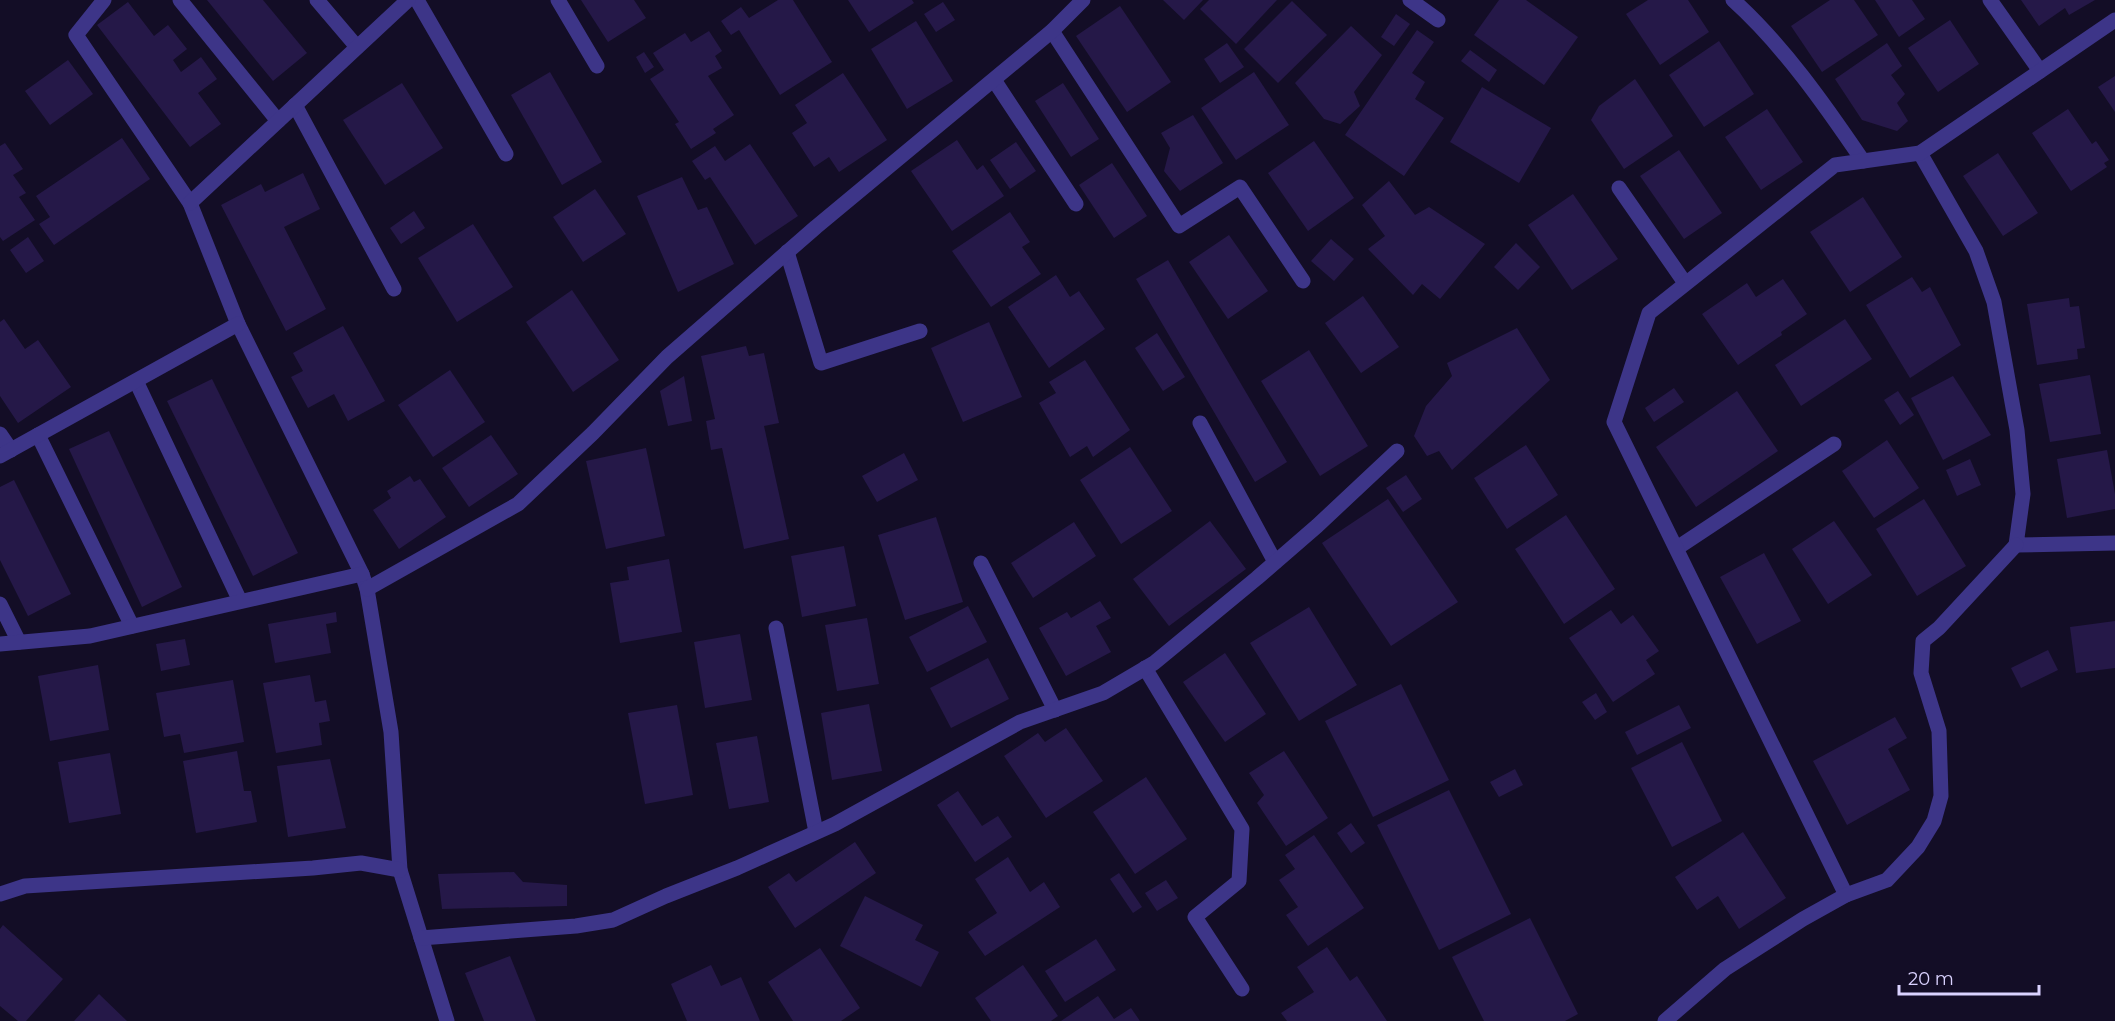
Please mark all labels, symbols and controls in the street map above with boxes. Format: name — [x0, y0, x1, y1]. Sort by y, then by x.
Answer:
scale bar — [1899, 958, 2038, 996]
text: 20 m — [1908, 968, 1954, 990]

